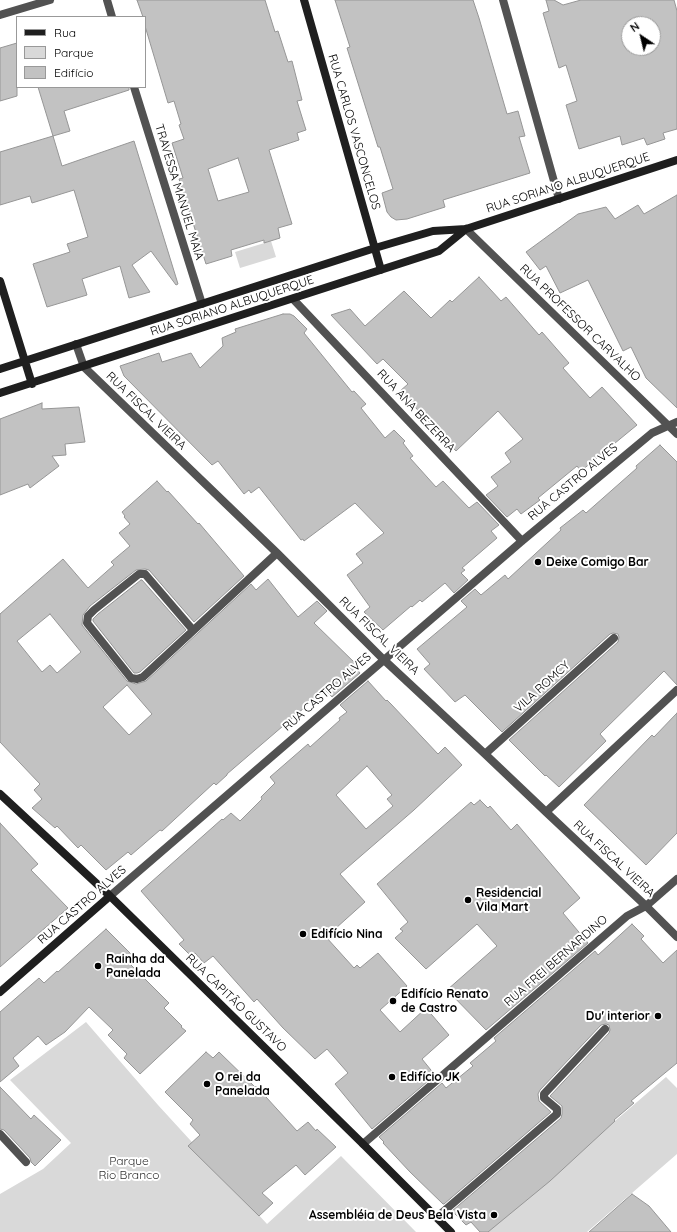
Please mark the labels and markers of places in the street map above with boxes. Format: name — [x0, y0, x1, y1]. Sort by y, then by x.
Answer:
place label: Deixe Comigo Bar — [546, 555, 649, 569]
marker: Deixe Comigo Bar — [533, 557, 543, 567]
place label: Residencial Vila Mart — [476, 886, 541, 914]
marker: Residencial Vila Mart — [463, 895, 473, 905]
place label: Edifício Nina — [311, 927, 383, 941]
marker: Edifício Nina — [298, 929, 308, 939]
place label: Rainha da Panelada — [106, 952, 165, 980]
marker: Rainha da Panelada — [93, 961, 103, 971]
place label: Edifício Renato de Castro — [401, 987, 488, 1015]
marker: Edifício Renato de Castro — [388, 996, 398, 1006]
place label: Du' interior — [586, 1009, 650, 1023]
marker: Du' interior — [653, 1011, 663, 1021]
place label: O rei da Panelada — [215, 1070, 270, 1098]
place label: Edifício JK — [400, 1070, 460, 1084]
marker: Edifício JK — [387, 1072, 397, 1082]
marker: O rei da Panelada — [202, 1079, 212, 1089]
place label: Assembléia de Deus Bela Vista — [309, 1208, 486, 1222]
marker: Assembléia de Deus Bela Vista — [489, 1210, 499, 1220]

